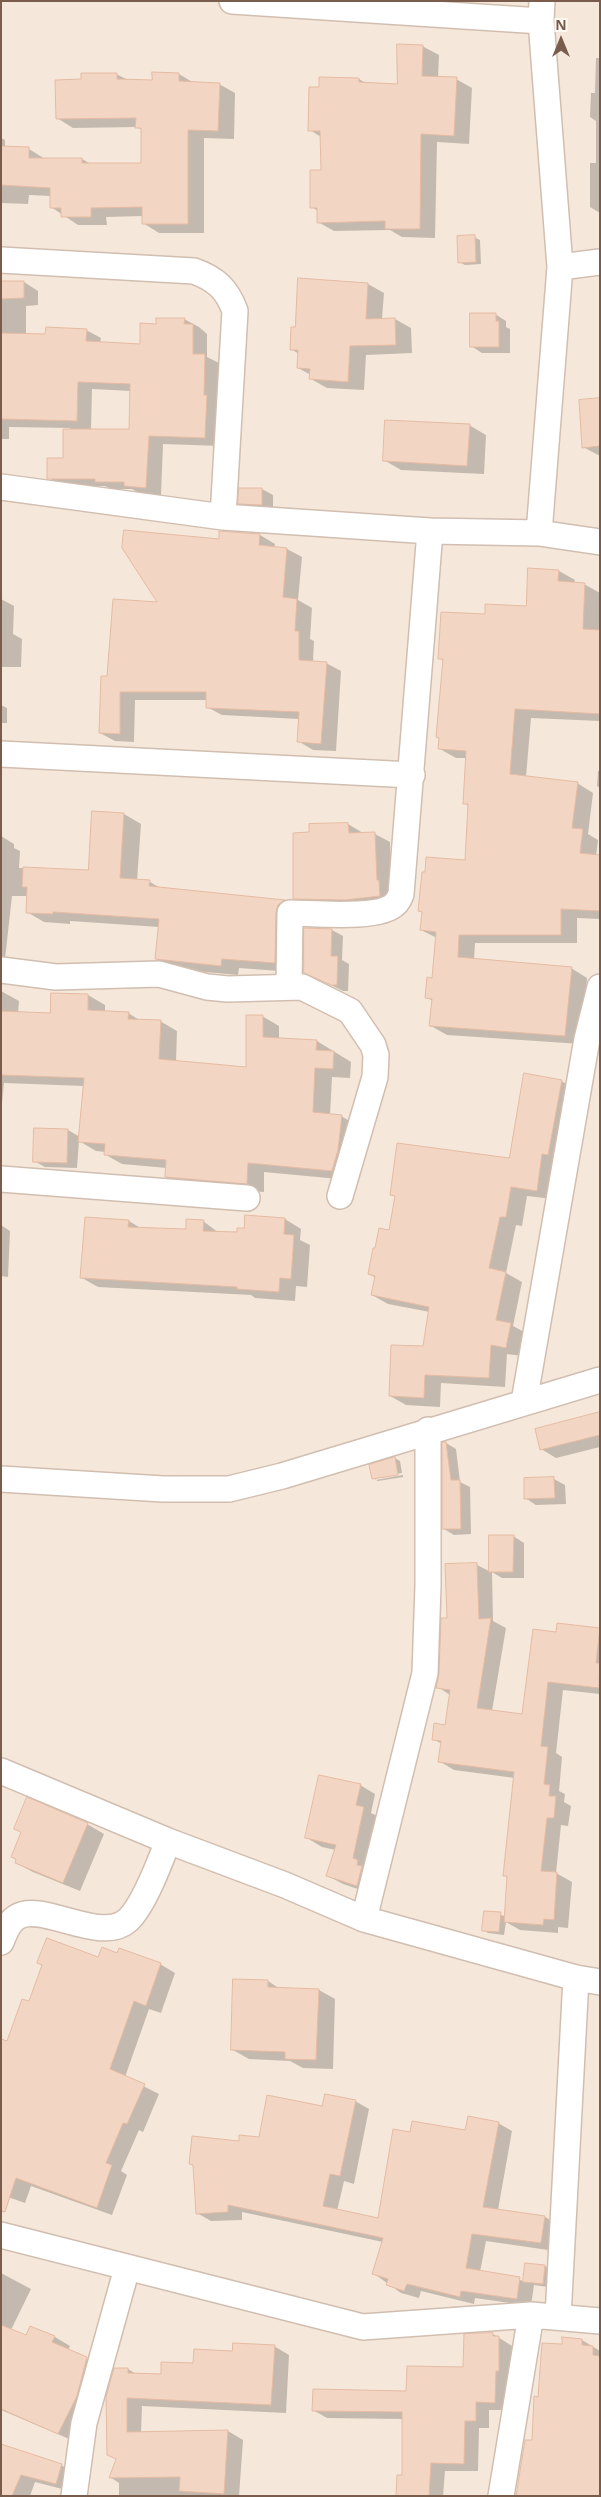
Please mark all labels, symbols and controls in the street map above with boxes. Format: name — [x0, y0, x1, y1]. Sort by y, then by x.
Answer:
north arrow — [536, 15, 586, 65]
text: N — [555, 15, 567, 34]

